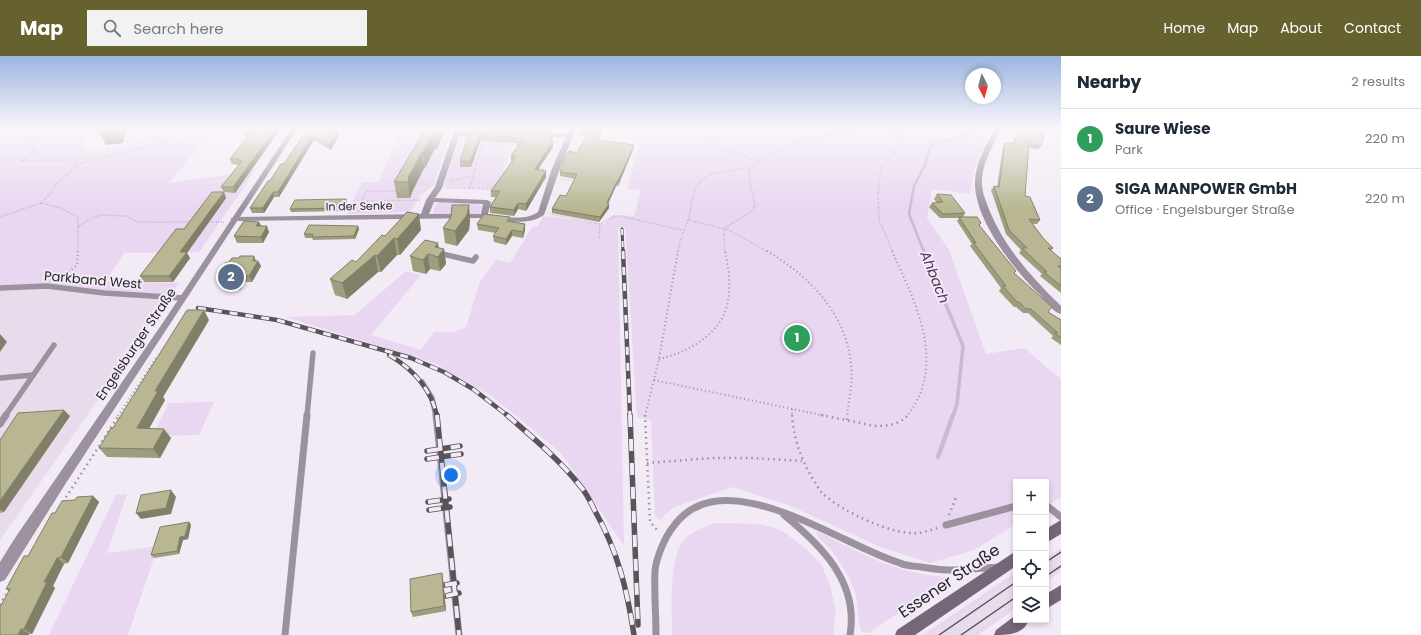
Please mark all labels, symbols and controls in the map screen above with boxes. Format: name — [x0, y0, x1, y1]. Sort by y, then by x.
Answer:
search box — [87, 10, 367, 46]
text: Map — [20, 15, 63, 42]
icon: search — [101, 17, 123, 39]
text: Search here — [133, 18, 224, 39]
text: Home — [1163, 18, 1205, 38]
text: Map — [1227, 18, 1258, 38]
text: About — [1280, 18, 1322, 38]
text: Contact — [1344, 18, 1401, 38]
north arrow — [965, 68, 1001, 104]
text: Nearby — [1077, 70, 1141, 94]
text: 2 results — [1351, 72, 1405, 91]
text: Saure Wiese — [1115, 118, 1210, 139]
text: 1 — [1088, 129, 1092, 148]
text: 220 m — [1365, 129, 1405, 148]
text: Park — [1115, 140, 1143, 159]
text: SIGA MANPOWER GmbH — [1115, 178, 1297, 199]
text: 2 — [1086, 189, 1094, 208]
text: 220 m — [1365, 189, 1405, 208]
street label: In der Senke — [325, 197, 393, 215]
text: Office · Engelsburger Straße — [1115, 200, 1294, 219]
water label: Ahbach — [915, 247, 955, 306]
pin: 2 — [218, 262, 244, 292]
street label: Parkband West — [43, 266, 143, 294]
street label: Engelsburger Straße — [91, 284, 181, 404]
pin: 1 — [784, 323, 810, 353]
your location — [441, 465, 461, 485]
map controls — [1013, 479, 1049, 623]
button: + — [1013, 479, 1049, 515]
button: − — [1013, 515, 1049, 551]
street label: Essener Straße — [894, 538, 1004, 624]
button: locate — [1013, 551, 1049, 587]
button: layers — [1013, 587, 1049, 623]

